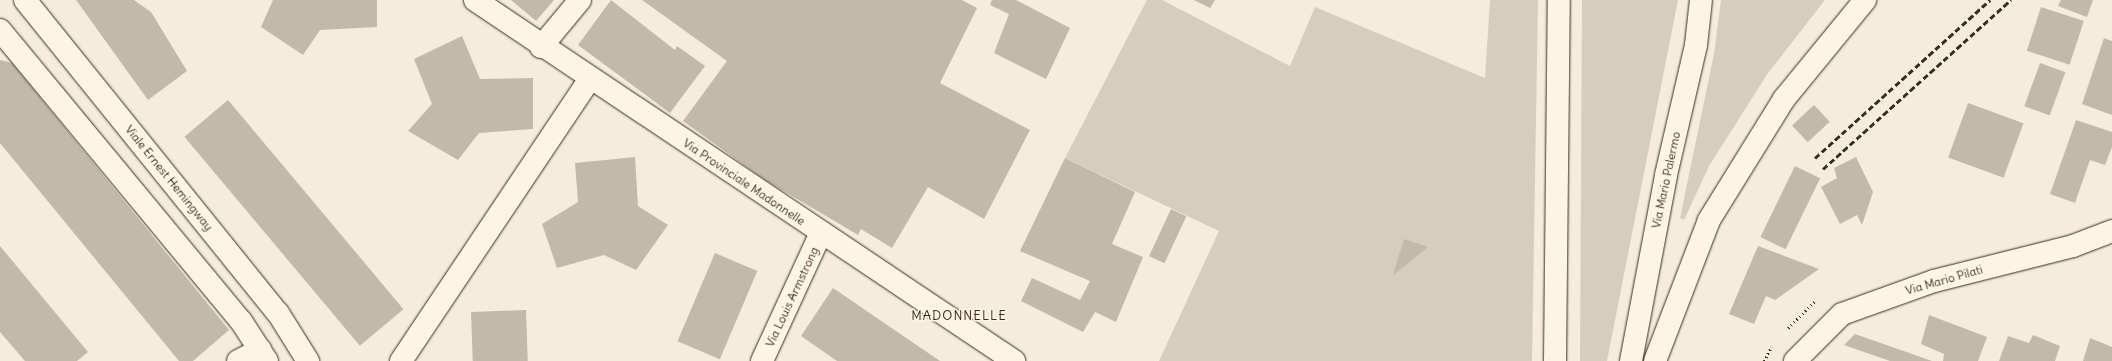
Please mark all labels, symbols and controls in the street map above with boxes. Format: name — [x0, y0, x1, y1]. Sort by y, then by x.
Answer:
street label: Viale Ernest Hemingway — [122, 122, 216, 234]
street label: Via Mario Palermo — [1649, 130, 1683, 230]
street label: Via Provinciale Madonnelle — [680, 136, 808, 228]
street label: Via Louis Armstrong — [762, 245, 822, 349]
street label: Via Mario Pilati — [1904, 262, 1984, 298]
district label: MADONNELLE — [911, 308, 1007, 324]

